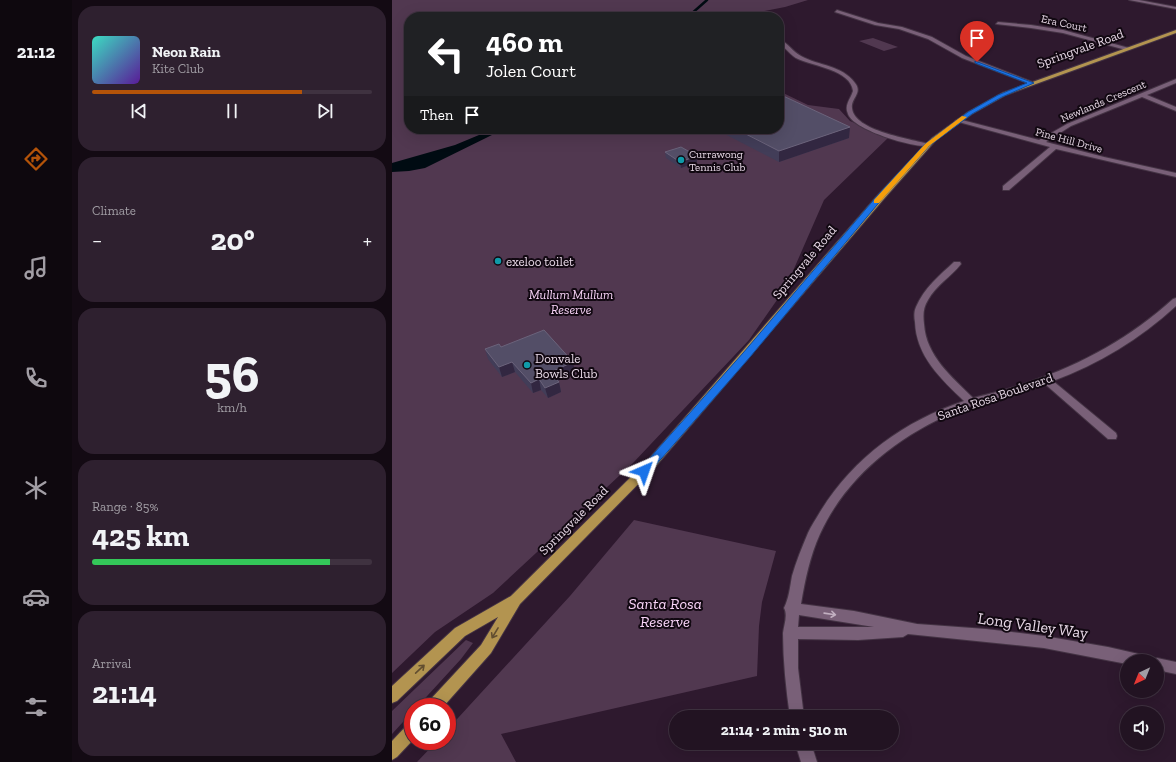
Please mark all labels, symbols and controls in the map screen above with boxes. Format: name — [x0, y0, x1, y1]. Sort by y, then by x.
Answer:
street label: Era Court — [1040, 12, 1089, 35]
pin — [960, 21, 994, 62]
text: 460 m — [486, 26, 563, 59]
street label: Springvale Road — [1035, 26, 1126, 71]
icon: arrive — [966, 27, 988, 49]
icon: left — [420, 28, 472, 80]
text: 21:12 — [17, 41, 55, 63]
text: Neon Rain — [152, 43, 220, 61]
text: Jolen Court — [486, 60, 576, 82]
text: Kite Club — [152, 61, 204, 76]
street label: Newlands Crescent — [1059, 77, 1149, 125]
icon: previous — [128, 100, 150, 122]
icon: pause — [221, 100, 243, 122]
icon: next — [314, 100, 336, 122]
icon: arrive — [461, 104, 483, 126]
text: Then — [420, 106, 453, 124]
street label: Pine Hill Drive — [1034, 125, 1104, 156]
icon: directions — [22, 145, 50, 173]
place label: Currawong Tennis Club — [689, 148, 745, 174]
marker: Currawong Tennis Club — [676, 155, 686, 165]
text: Climate — [92, 203, 136, 218]
text: 20° — [210, 222, 255, 258]
street label: Springvale Road — [769, 223, 839, 302]
text: − — [92, 227, 102, 254]
text: + — [363, 227, 372, 254]
icon: music — [22, 254, 50, 282]
place label: exeloo toilet — [506, 254, 574, 269]
marker: exeloo toilet — [493, 256, 503, 266]
park label: Mullum Mullum Reserve — [529, 287, 613, 317]
text: 56 — [204, 343, 260, 405]
place label: Donvale Bowls Club — [535, 351, 597, 381]
marker: Donvale Bowls Club — [522, 360, 532, 370]
icon: phone — [22, 364, 50, 392]
street label: Santa Rosa Boulevard — [936, 370, 1055, 423]
text: km/h — [217, 400, 247, 415]
position arrow — [623, 450, 665, 492]
icon: climate — [22, 474, 50, 502]
street label: Springvale Road — [536, 483, 611, 558]
text: Range · 85% — [92, 499, 158, 514]
text: 425 km — [92, 518, 189, 554]
icon: car — [22, 583, 50, 611]
park label: Santa Rosa Reserve — [628, 594, 702, 631]
street label: Long Valley Way — [976, 608, 1090, 643]
one-way arrow — [823, 610, 836, 618]
one-way arrow — [491, 627, 499, 639]
north arrow — [1120, 654, 1164, 698]
map controls — [1120, 654, 1164, 750]
text: Arrival — [92, 656, 131, 671]
one-way arrow — [415, 665, 426, 674]
text: 21:14 — [92, 675, 157, 711]
icon: filters — [22, 693, 50, 721]
speed limit sign: 60 — [404, 698, 456, 750]
button: sound — [1120, 706, 1164, 750]
text: 21:14 · 2 min · 510 m — [721, 721, 847, 739]

